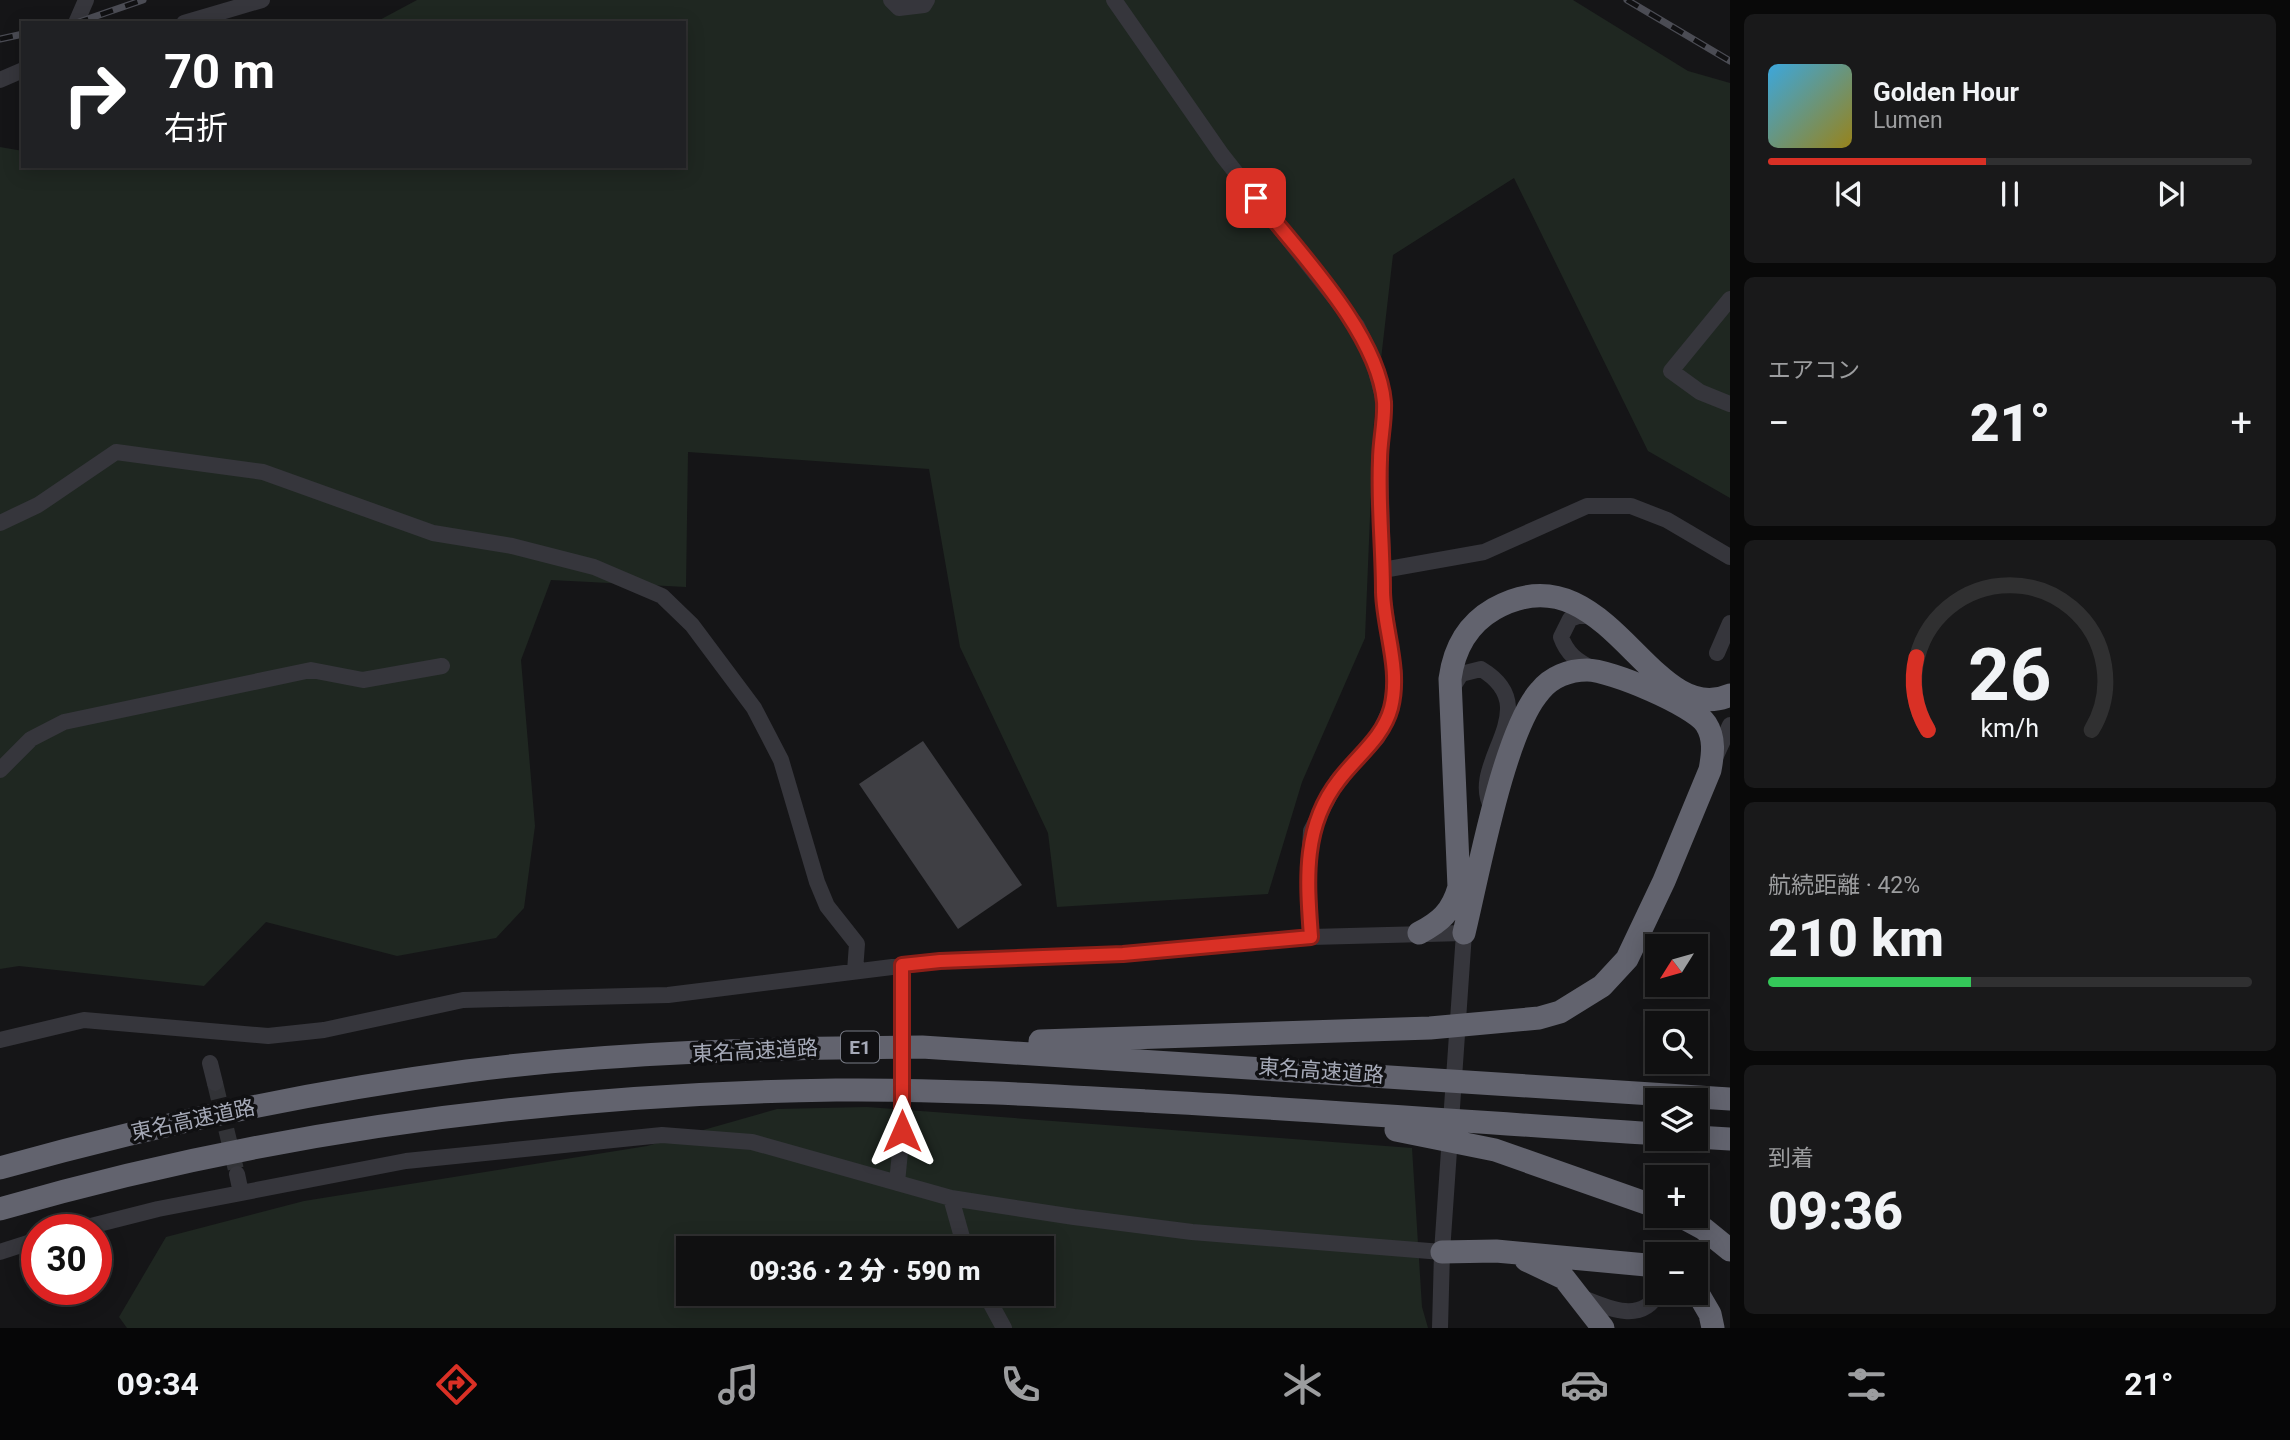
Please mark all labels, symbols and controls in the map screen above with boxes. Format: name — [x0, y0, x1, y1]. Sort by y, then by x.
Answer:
text: 70 m — [164, 43, 275, 100]
icon: right — [49, 49, 140, 140]
text: Golden Hour — [1873, 77, 2019, 107]
text: Lumen — [1873, 107, 1943, 134]
text: 右折 — [164, 109, 228, 147]
pin — [1226, 168, 1286, 228]
icon: previous — [1830, 175, 1868, 213]
icon: pause — [1991, 175, 2029, 213]
icon: next — [2152, 175, 2190, 213]
icon: arrive — [1237, 179, 1275, 217]
text: エアコン — [1768, 357, 1860, 384]
text: 21° — [1970, 393, 2050, 454]
text: − — [1768, 401, 1790, 445]
text: + — [2230, 401, 2252, 445]
text: 26 — [1968, 632, 2052, 718]
text: km/h — [1981, 714, 2039, 743]
text: 航続距離 · 42% — [1768, 872, 1920, 899]
text: 210 km — [1768, 908, 1944, 969]
north arrow — [1645, 934, 1708, 998]
map controls — [1645, 934, 1708, 1305]
button: search — [1645, 1011, 1708, 1074]
road number: E1 — [841, 1032, 879, 1063]
street label: 東名高速道路 — [691, 1036, 819, 1066]
street label: 東名高速道路 — [1257, 1055, 1385, 1087]
button: layers — [1645, 1088, 1708, 1151]
position arrow — [865, 1094, 939, 1168]
street label: 東名高速道路 — [129, 1095, 257, 1145]
text: 到着 — [1768, 1145, 1814, 1172]
button: + — [1645, 1165, 1708, 1228]
text: 09:36 — [1768, 1181, 1903, 1242]
speed limit sign: 30 — [21, 1214, 112, 1305]
button: − — [1645, 1242, 1708, 1305]
text: 09:36 · 2 分 · 590 m — [749, 1256, 981, 1286]
icon: directions — [432, 1360, 481, 1409]
icon: music — [714, 1360, 763, 1409]
icon: phone — [996, 1360, 1045, 1409]
icon: climate — [1278, 1360, 1327, 1409]
icon: car — [1560, 1360, 1609, 1409]
icon: filters — [1842, 1360, 1891, 1409]
text: 09:34 — [117, 1365, 199, 1403]
text: 21° — [2124, 1365, 2173, 1403]

